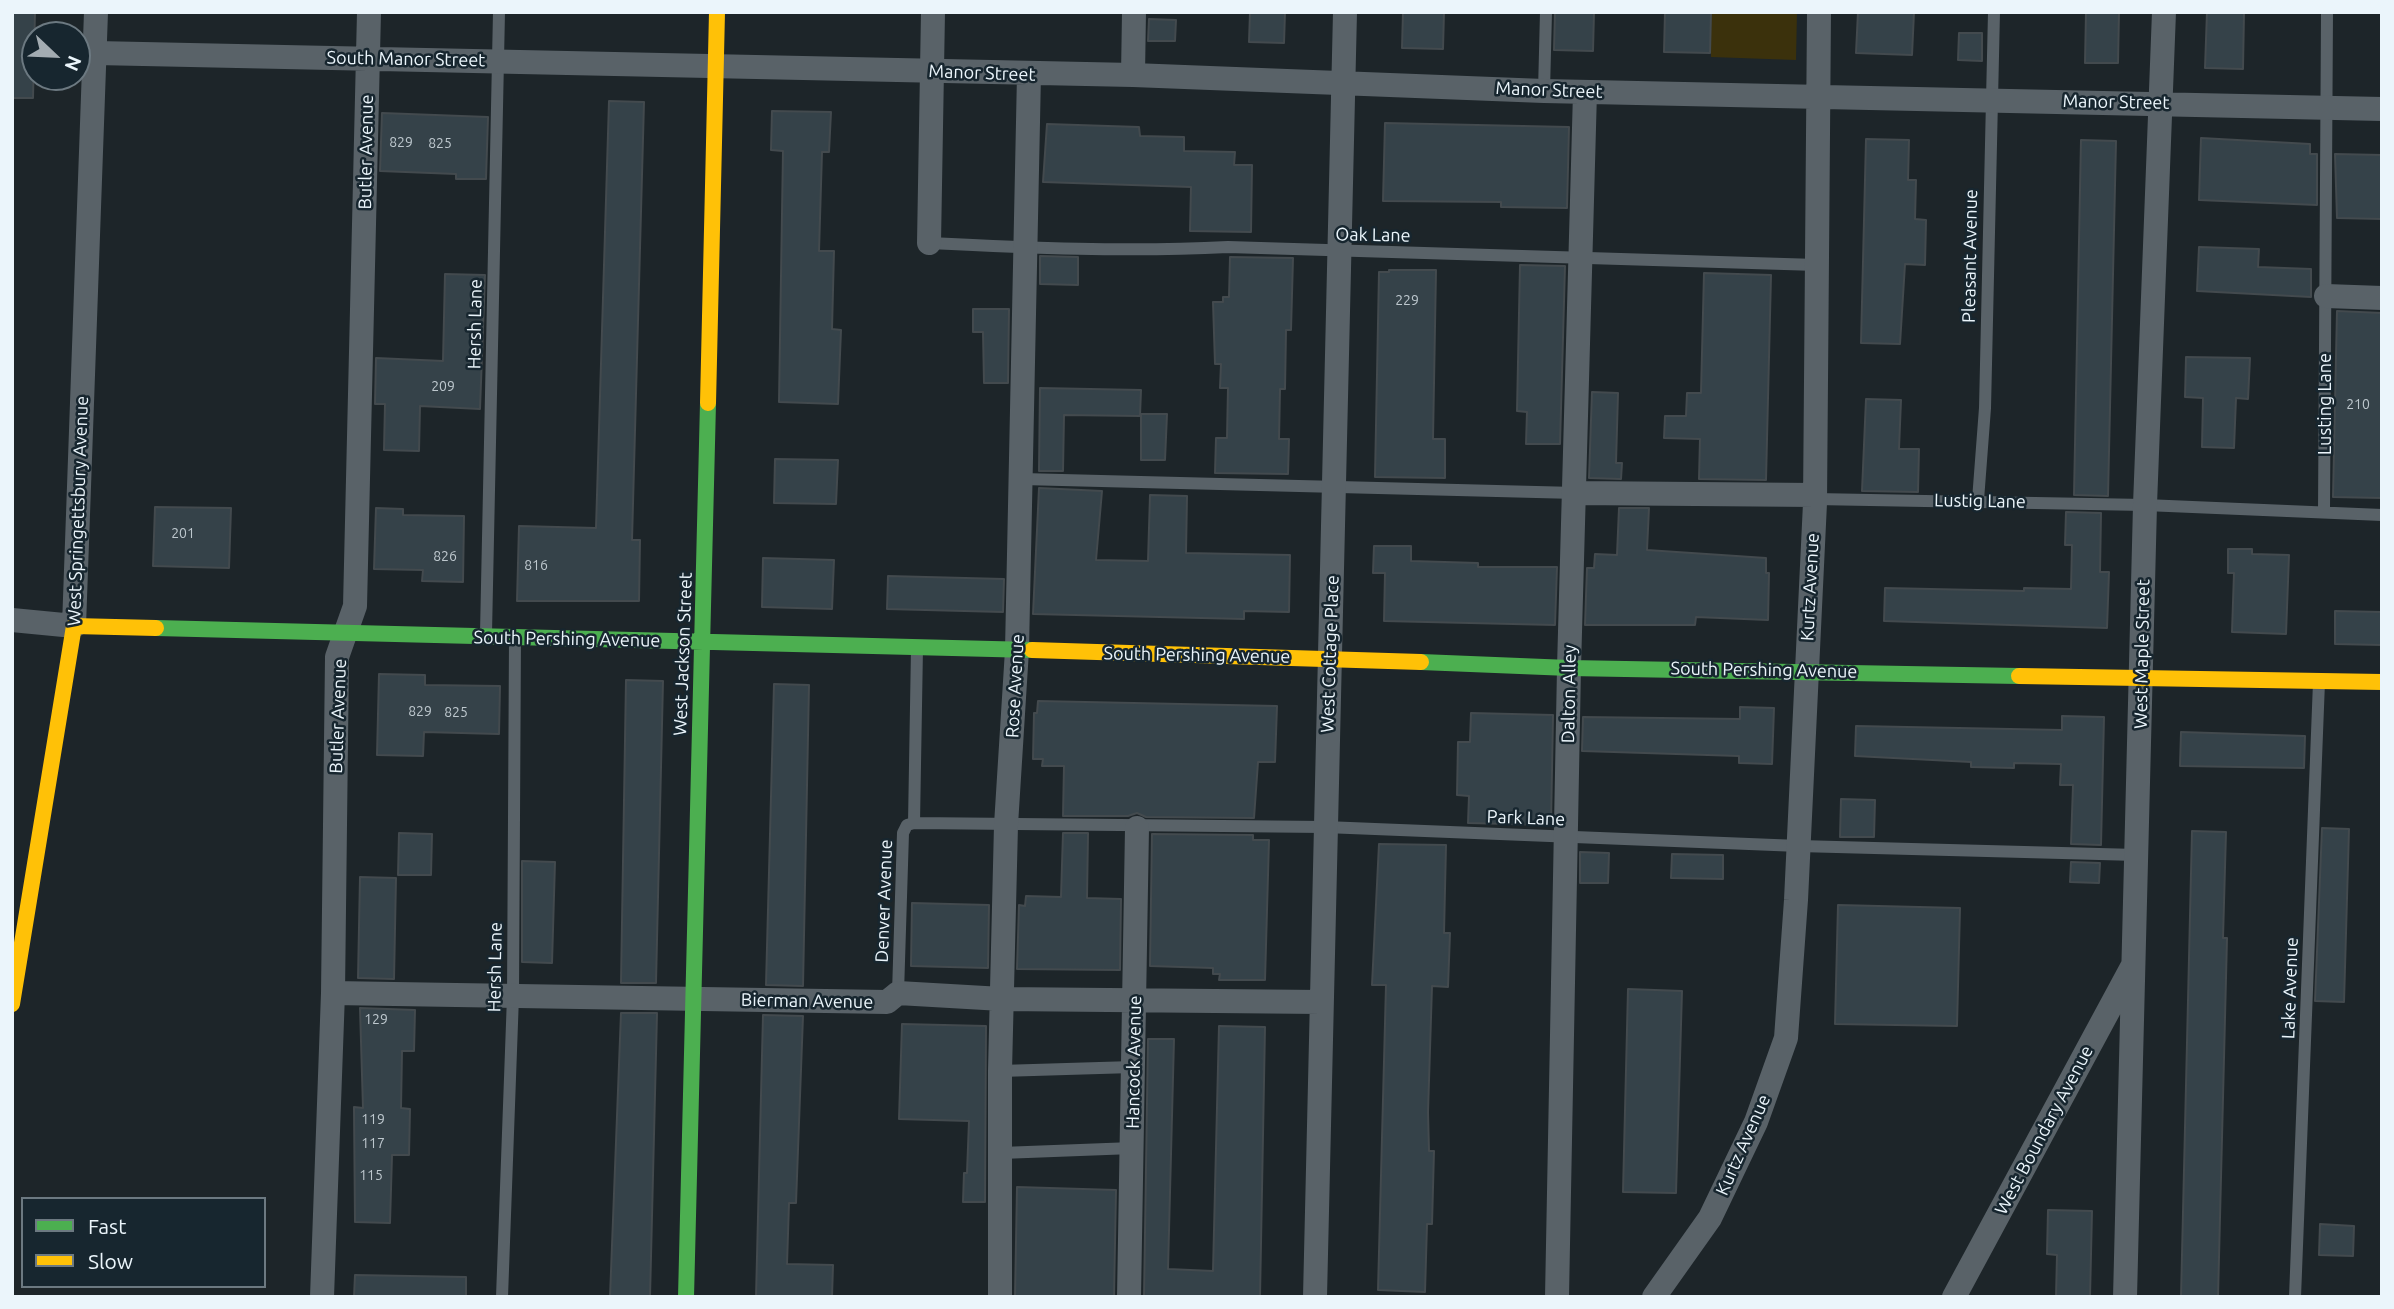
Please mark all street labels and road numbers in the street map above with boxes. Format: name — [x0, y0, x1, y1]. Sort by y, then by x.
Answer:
street label: South Manor Street — [327, 47, 485, 71]
street label: Manor Street — [928, 60, 1036, 86]
street label: Manor Street — [1495, 77, 1603, 103]
street label: Manor Street — [2062, 90, 2170, 114]
street label: Butler Avenue — [354, 94, 378, 210]
street label: Pleasant Avenue — [1958, 189, 1982, 323]
street label: Oak Lane — [1335, 224, 1411, 246]
street label: Hersh Lane — [463, 279, 487, 369]
street label: Lusting Lane — [2314, 353, 2336, 455]
street label: West Springettsbury Avenue — [63, 395, 93, 627]
street label: Lustig Lane — [1934, 489, 2026, 513]
street label: Kurtz Avenue — [1796, 532, 1824, 642]
street label: West Jackson Street — [669, 572, 697, 736]
street label: West Cottage Place — [1316, 575, 1344, 733]
street label: West Maple Street — [2130, 579, 2154, 729]
street label: South Pershing Avenue — [473, 627, 661, 651]
street label: Rose Avenue — [1001, 633, 1029, 739]
street label: South Pershing Avenue — [1103, 643, 1291, 667]
street label: Dalton Alley — [1557, 645, 1581, 743]
street label: Butler Avenue — [325, 658, 351, 774]
street label: South Pershing Avenue — [1670, 658, 1858, 682]
street label: Park Lane — [1486, 806, 1566, 830]
street label: Denver Avenue — [871, 839, 897, 963]
street label: Hersh Lane — [483, 922, 507, 1012]
street label: Lake Avenue — [2277, 937, 2303, 1039]
street label: Bierman Avenue — [741, 989, 873, 1013]
street label: Hancock Avenue — [1122, 995, 1146, 1129]
street label: West Boundary Avenue — [1990, 1042, 2098, 1218]
street label: Kurtz Avenue — [1711, 1091, 1775, 1199]

